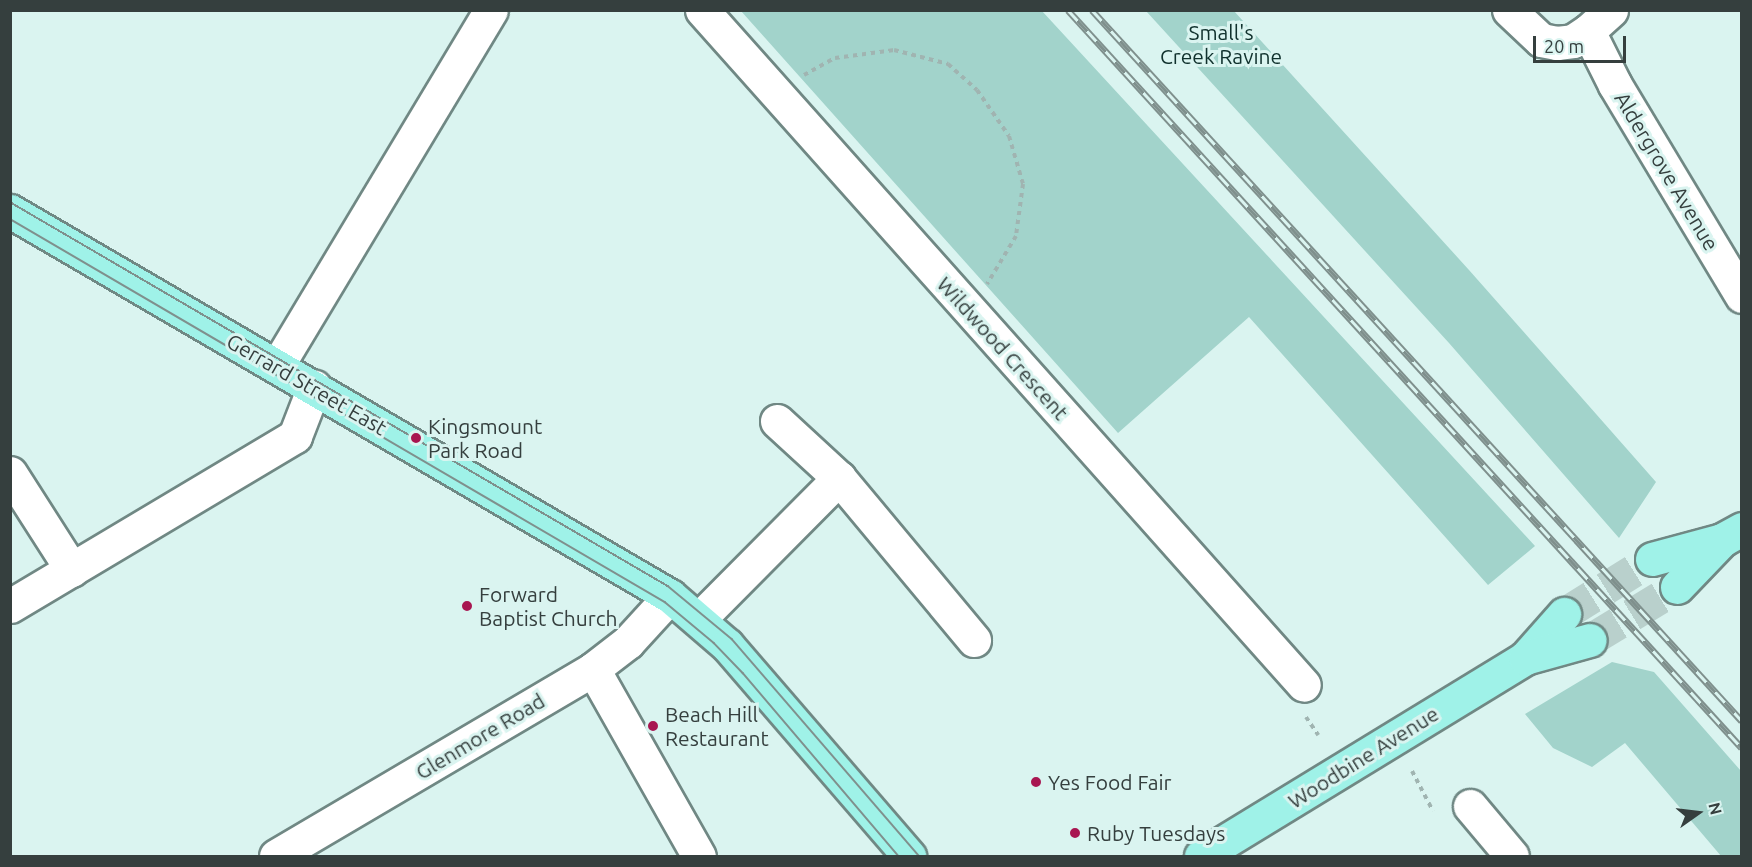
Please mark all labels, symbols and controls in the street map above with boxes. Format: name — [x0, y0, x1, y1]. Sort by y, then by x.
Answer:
park label: Small's Creek Ravine — [1160, 19, 1282, 69]
scale bar — [1536, 24, 1629, 62]
text: 20 m — [1544, 36, 1584, 56]
street label: Aldergrove Avenue — [1610, 87, 1724, 255]
street label: Wildwood Crescent — [932, 271, 1074, 425]
street label: Gerrard Street East — [222, 328, 392, 440]
place label: Kingsmount Park Road — [428, 413, 542, 463]
marker: Kingsmount Park Road — [409, 431, 423, 445]
place label: Forward Baptist Church — [479, 581, 617, 631]
marker: Forward Baptist Church — [460, 599, 474, 613]
street label: Glenmore Road — [411, 688, 549, 784]
place label: Beach Hill Restaurant — [665, 701, 769, 751]
street label: Woodbine Avenue — [1283, 701, 1443, 813]
marker: Beach Hill Restaurant — [646, 719, 660, 733]
place label: Yes Food Fair — [1048, 769, 1172, 795]
marker: Yes Food Fair — [1029, 775, 1043, 789]
north arrow — [1668, 783, 1728, 843]
text: N — [1705, 801, 1726, 817]
place label: Ruby Tuesdays — [1087, 820, 1225, 846]
marker: Ruby Tuesdays — [1068, 826, 1082, 840]

